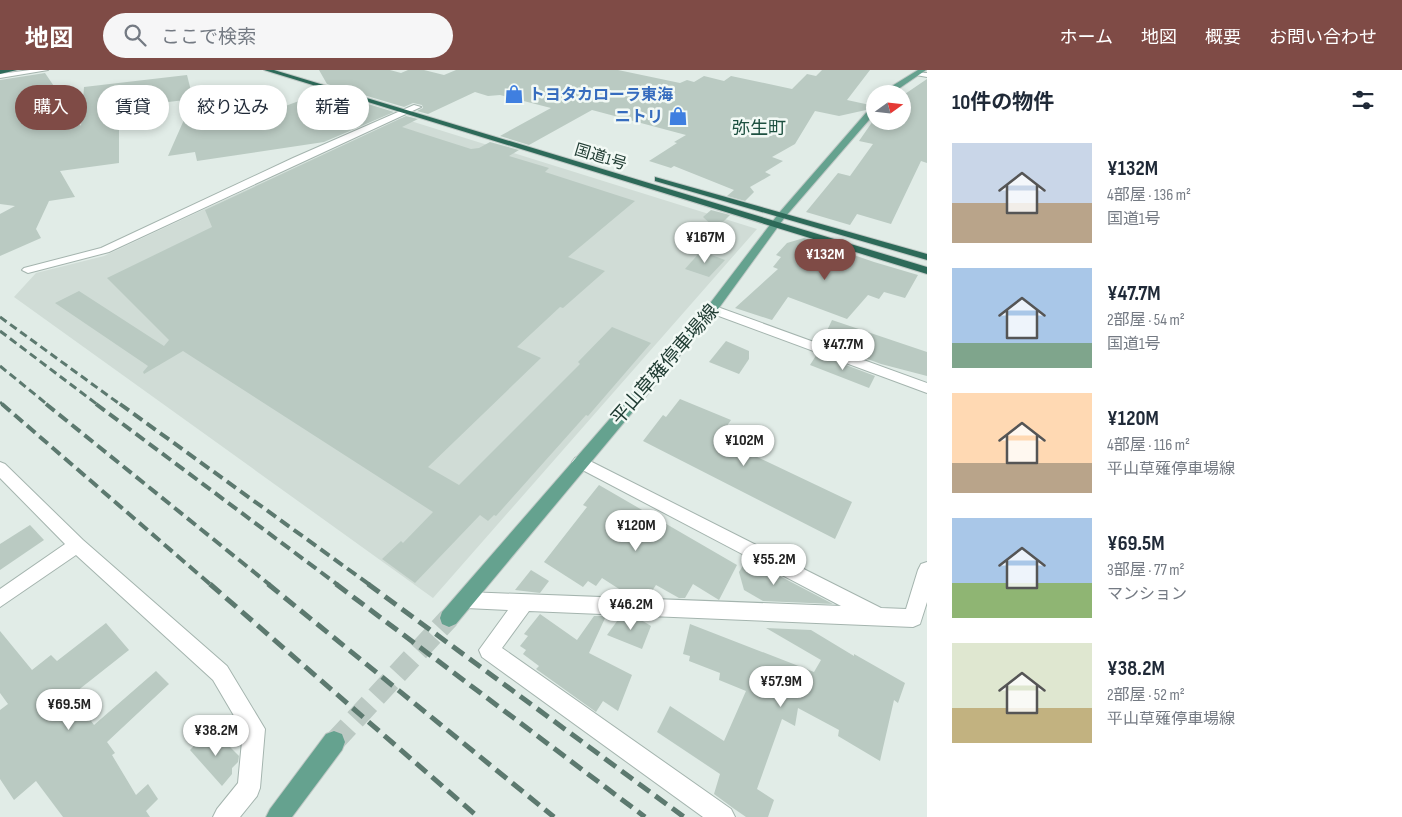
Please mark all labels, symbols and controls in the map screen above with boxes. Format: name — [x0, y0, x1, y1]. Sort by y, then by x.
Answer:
search box — [103, 13, 453, 58]
icon: search — [121, 21, 149, 49]
text: 地図 — [25, 24, 73, 53]
text: ここで検索 — [161, 26, 256, 49]
text: ホーム — [1060, 27, 1113, 48]
text: 地図 — [1141, 27, 1177, 48]
text: 概要 — [1205, 27, 1241, 48]
text: お問い合わせ — [1269, 27, 1377, 48]
shop icon: トヨタカローラ東海 — [503, 83, 525, 105]
chip: 購入 — [15, 85, 87, 130]
chip: 賃貸 — [97, 85, 169, 130]
chip: 絞り込み — [179, 85, 287, 130]
chip: 新着 — [297, 85, 369, 130]
north arrow — [866, 85, 911, 130]
map controls — [866, 85, 911, 130]
place label: トヨタカローラ東海 — [529, 86, 673, 105]
icon: filters — [1349, 86, 1377, 114]
text: 10件の物件 — [952, 90, 1054, 115]
shop icon: ニトリ — [667, 105, 689, 127]
place label: ニトリ — [615, 108, 663, 127]
district label: 弥生町 — [732, 118, 786, 139]
street label: 国道1号 — [572, 141, 629, 174]
text: ¥132M — [1107, 156, 1158, 181]
icon: home — [992, 163, 1052, 223]
text: 4部屋 · 136 m² — [1107, 186, 1191, 205]
text: 国道1号 — [1107, 210, 1161, 229]
pin: ¥167M — [670, 222, 740, 264]
text: ¥167M — [685, 228, 725, 247]
pin: ¥132M — [790, 238, 860, 281]
text: ¥132M — [806, 245, 844, 264]
text: ¥47.7M — [1107, 281, 1161, 306]
icon: home — [992, 288, 1052, 348]
street label: 平山草薙停車場線 — [607, 300, 724, 430]
text: 2部屋 · 54 m² — [1107, 311, 1185, 330]
pin: ¥47.7M — [802, 328, 884, 371]
text: ¥47.7M — [823, 335, 863, 354]
text: 国道1号 — [1107, 335, 1161, 354]
text: ¥120M — [1107, 406, 1159, 431]
icon: home — [992, 413, 1052, 473]
pin: ¥102M — [709, 424, 779, 467]
text: ¥102M — [724, 431, 764, 450]
text: 4部屋 · 116 m² — [1107, 436, 1190, 455]
text: 平山草薙停車場線 — [1107, 460, 1235, 479]
pin: ¥120M — [601, 510, 671, 552]
text: ¥120M — [616, 516, 656, 535]
text: ¥69.5M — [1107, 531, 1164, 556]
icon: home — [992, 538, 1052, 598]
pin: ¥55.2M — [733, 544, 815, 586]
text: ¥55.2M — [752, 550, 796, 569]
text: 3部屋 · 77 m² — [1107, 561, 1185, 580]
text: マンション — [1107, 585, 1187, 604]
pin: ¥46.2M — [590, 588, 672, 631]
text: ¥46.2M — [609, 595, 653, 614]
text: ¥38.2M — [1107, 656, 1165, 681]
icon: home — [992, 663, 1052, 723]
pin: ¥57.9M — [740, 666, 822, 708]
text: ¥57.9M — [760, 672, 802, 691]
text: 2部屋 · 52 m² — [1107, 686, 1185, 705]
pin: ¥69.5M — [28, 688, 110, 731]
text: ¥69.5M — [47, 695, 91, 714]
text: 平山草薙停車場線 — [1107, 710, 1235, 729]
pin: ¥38.2M — [175, 714, 257, 757]
text: ¥38.2M — [194, 721, 238, 740]

